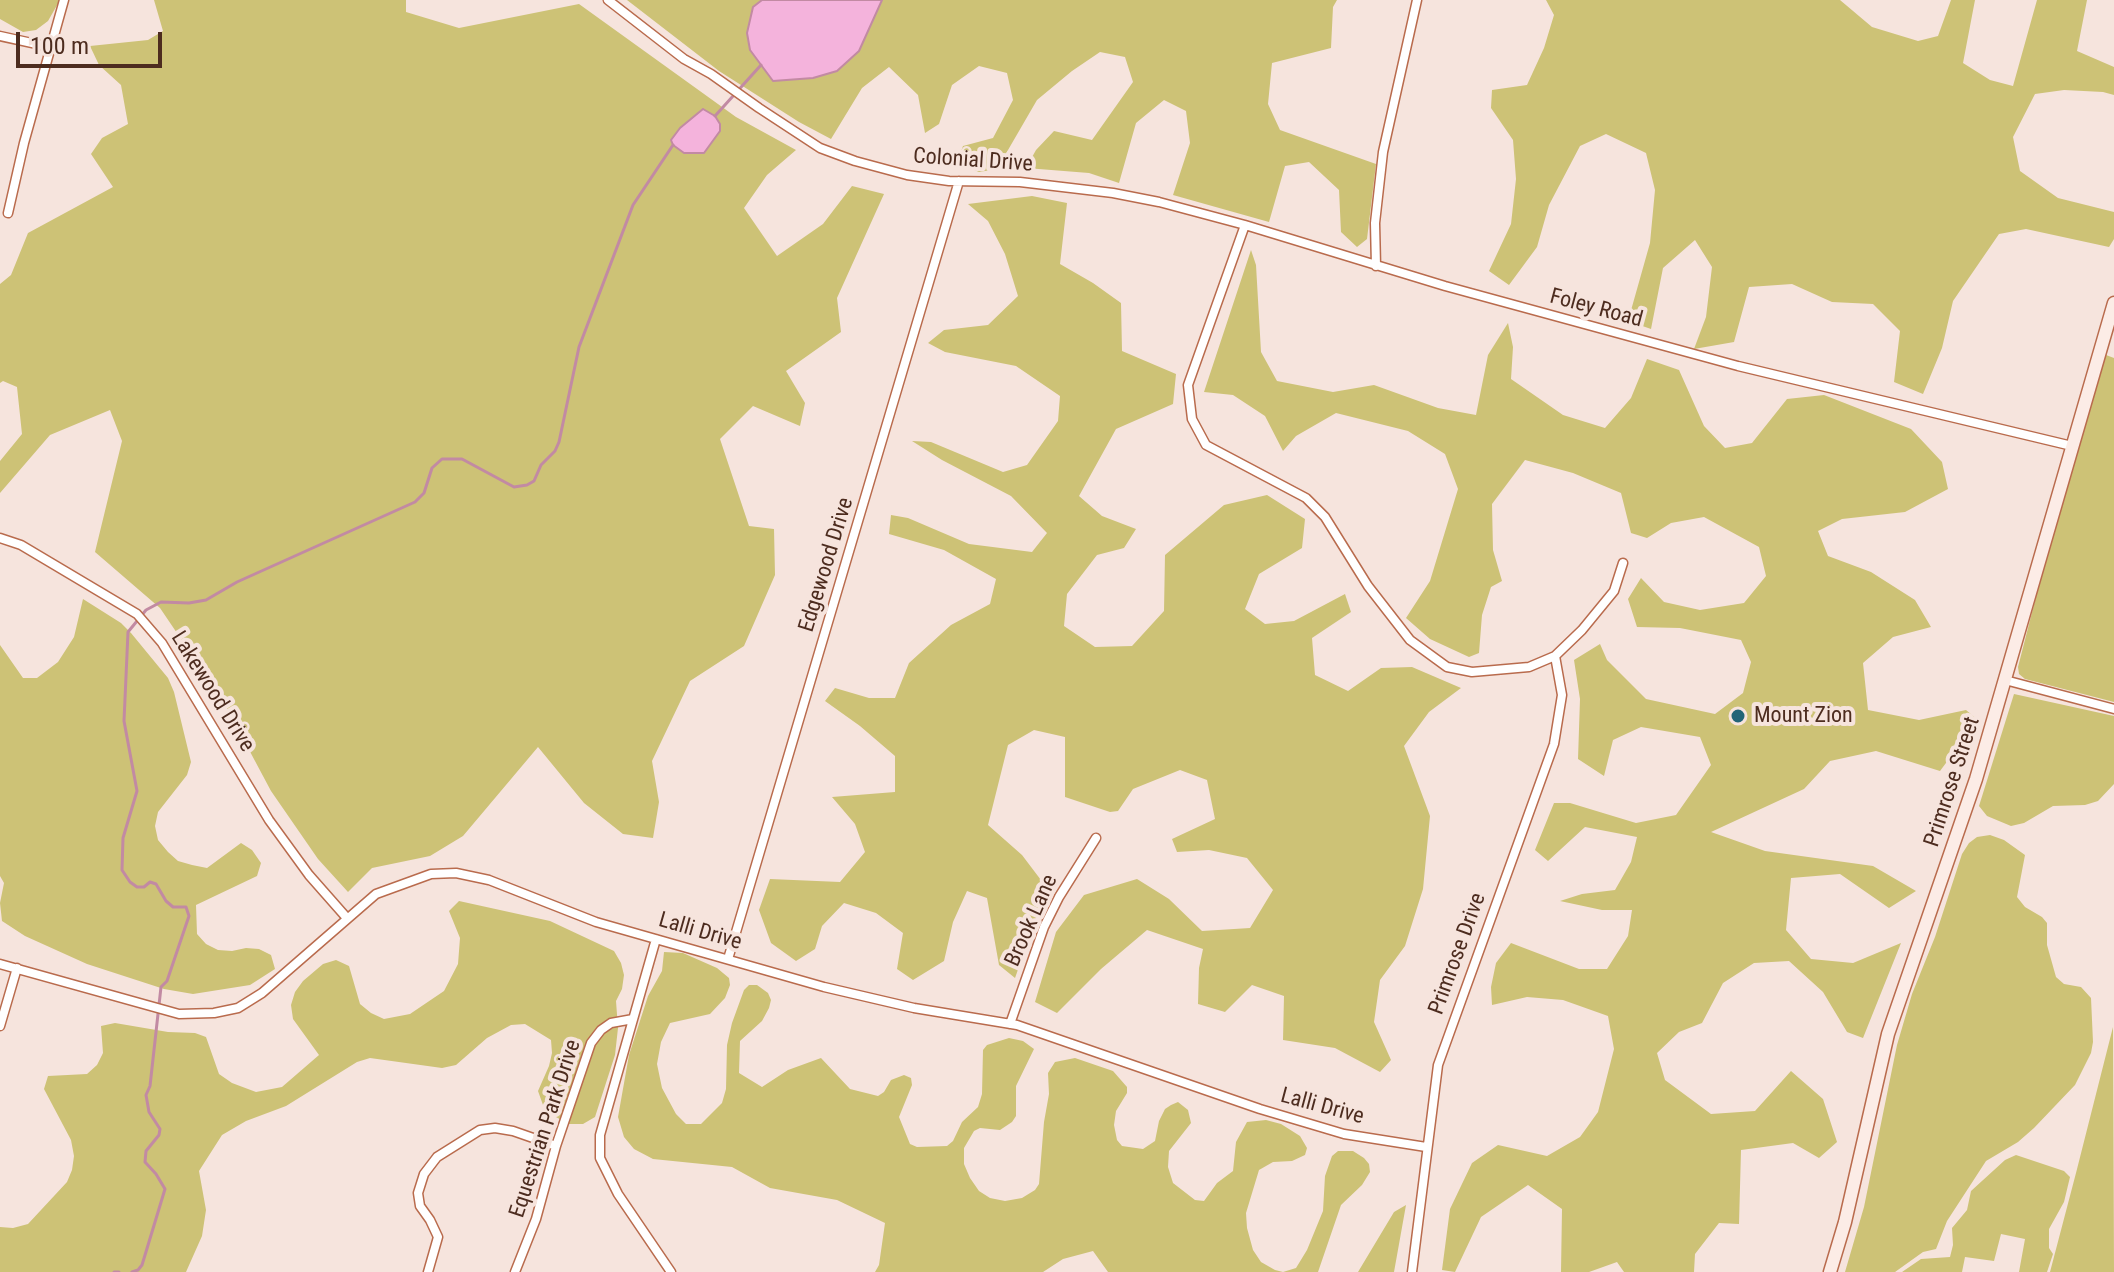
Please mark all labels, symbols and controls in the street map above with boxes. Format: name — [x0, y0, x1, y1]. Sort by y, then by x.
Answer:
scale bar — [20, 16, 166, 66]
text: 100 m — [30, 32, 89, 60]
street label: Colonial Drive — [912, 144, 1034, 178]
street label: Foley Road — [1547, 284, 1645, 334]
street label: Edgewood Drive — [794, 495, 860, 635]
street label: Lakewood Drive — [164, 627, 260, 757]
place label: Mount Zion — [1754, 703, 1853, 729]
marker: Mount Zion — [1729, 707, 1747, 725]
street label: Primrose Street — [1920, 714, 1986, 850]
street label: Brook Lane — [1000, 871, 1064, 971]
street label: Primrose Drive — [1424, 890, 1492, 1018]
street label: Lalli Drive — [655, 908, 745, 956]
street label: Equestrian Park Drive — [505, 1037, 587, 1221]
street label: Lalli Drive — [1277, 1083, 1367, 1131]

